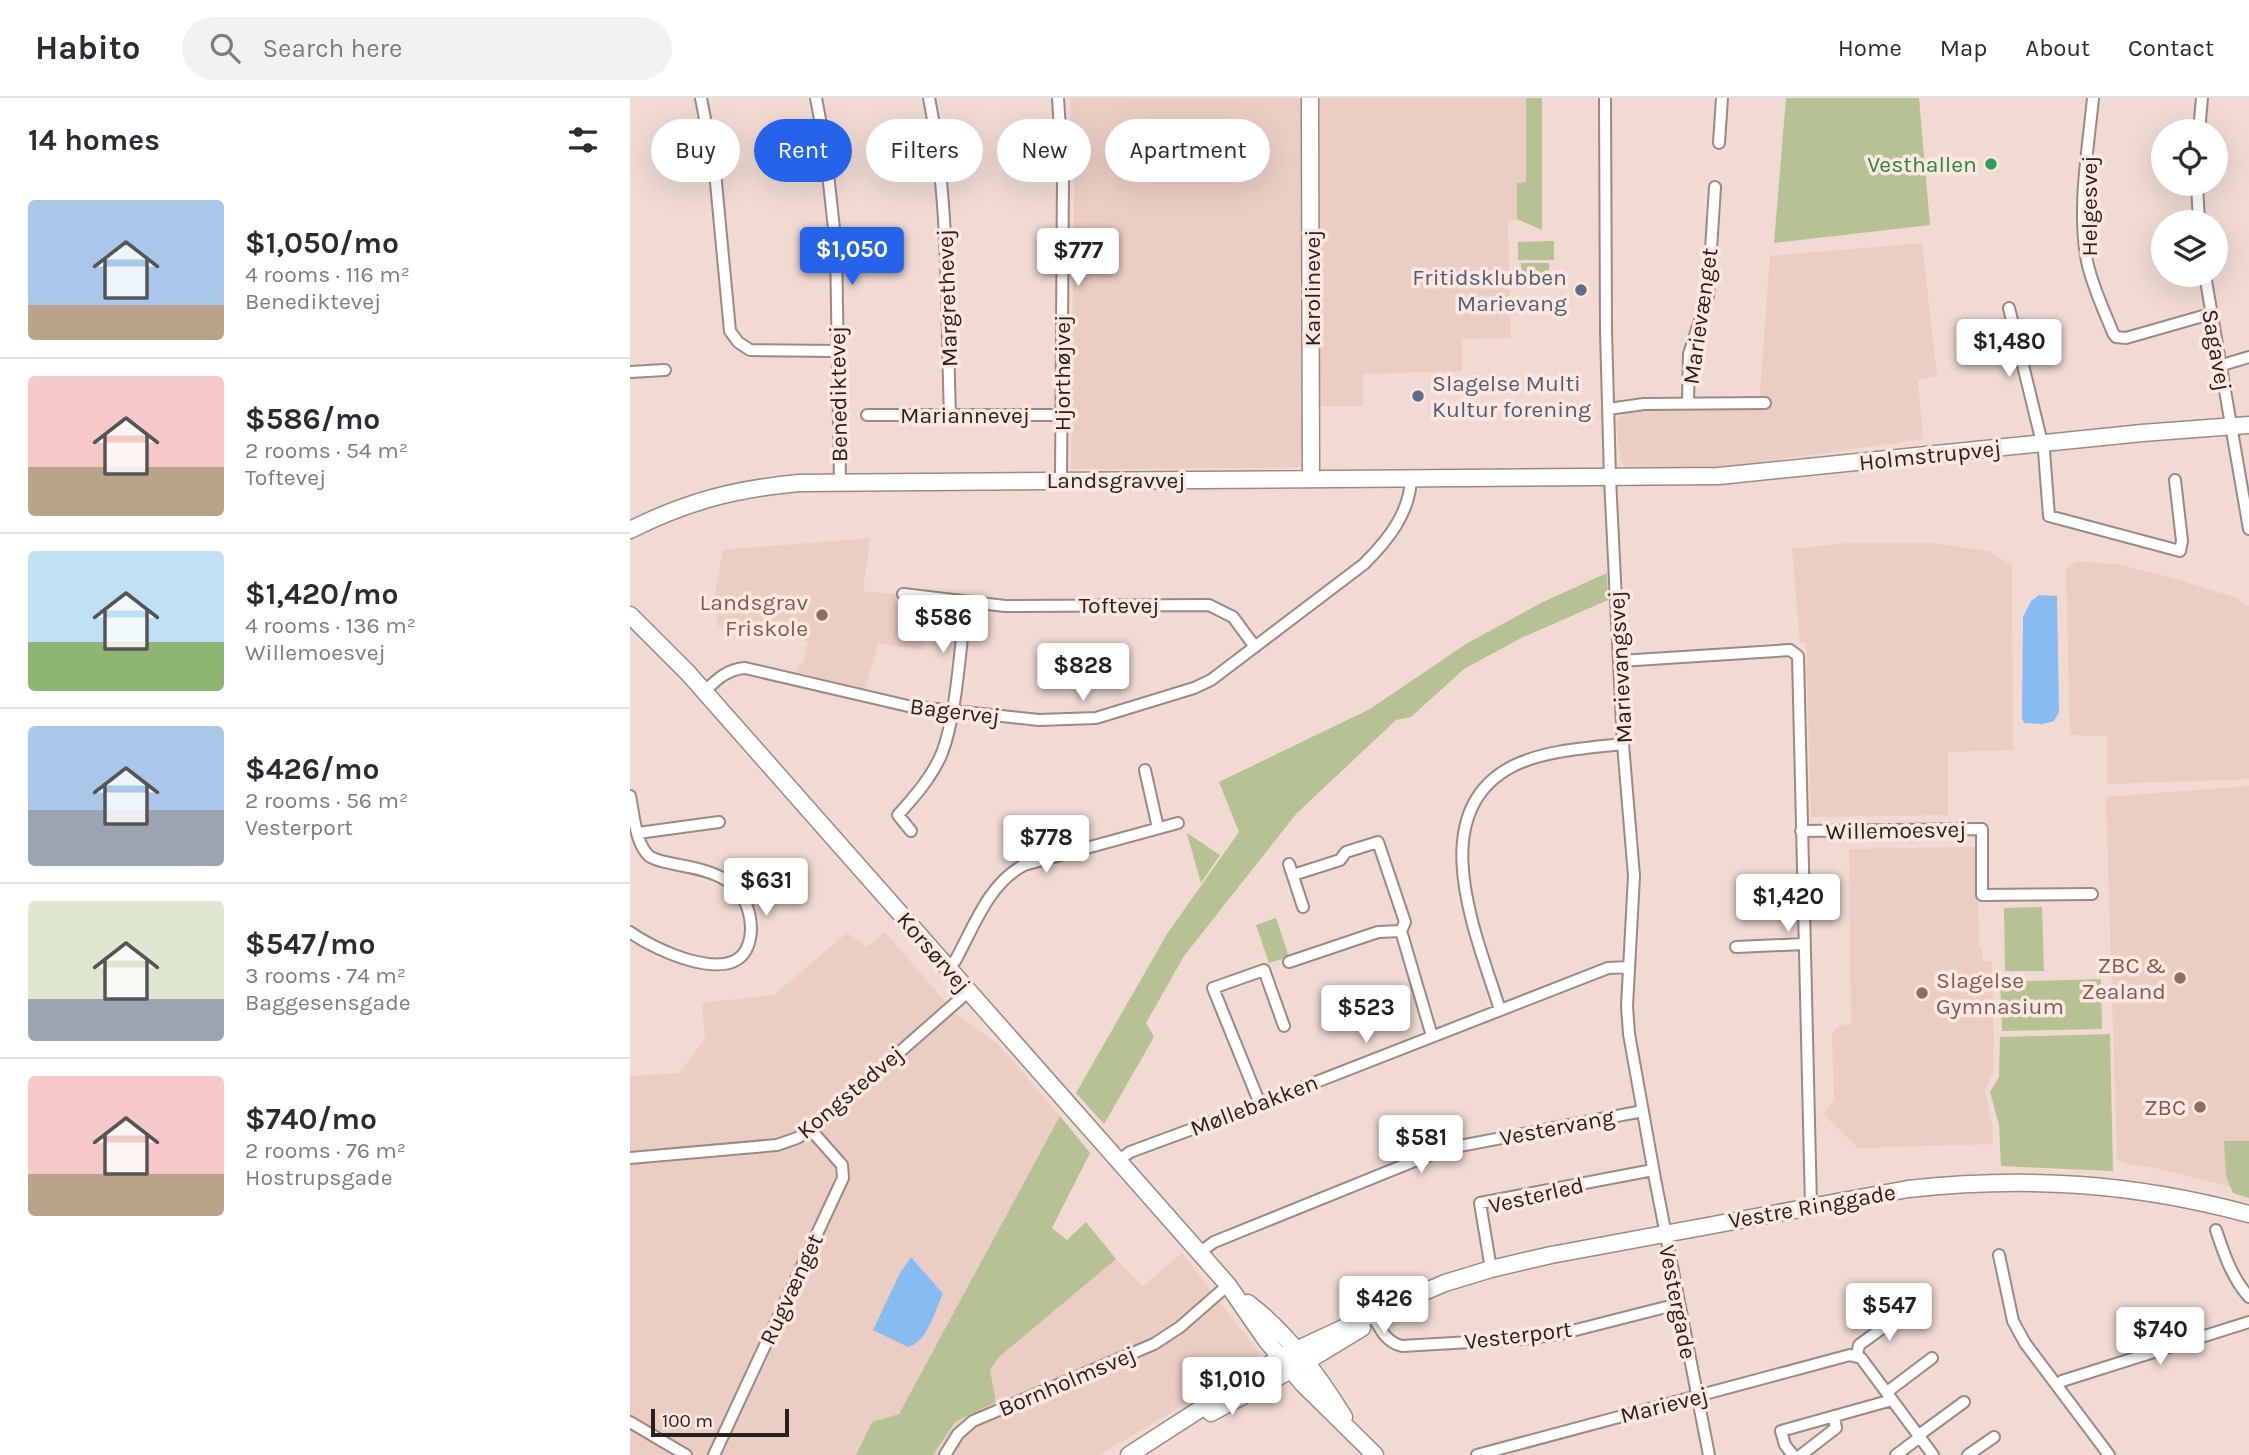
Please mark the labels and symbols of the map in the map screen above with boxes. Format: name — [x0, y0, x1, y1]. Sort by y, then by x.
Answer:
place label: Vesthallen — [1867, 151, 1977, 178]
street label: Helgesvej — [2076, 155, 2103, 257]
marker: Vesthallen — [1983, 156, 1999, 172]
pin: $1,050 — [795, 228, 909, 287]
street label: Margrethevej — [932, 228, 963, 367]
pin: $777 — [1037, 228, 1119, 288]
street label: Karolinevej — [1299, 229, 1326, 347]
street label: Marievænget — [1678, 246, 1723, 386]
place label: Fritidsklubben Marievang — [1412, 264, 1567, 317]
marker: Fritidsklubben Marievang — [1573, 282, 1589, 298]
street label: Sagavej — [2196, 307, 2237, 393]
street label: Hjorthøjvej — [1049, 315, 1076, 431]
pin: $1,480 — [1952, 320, 2066, 379]
street label: Benediktevej — [824, 326, 853, 462]
place label: Slagelse Multi Kultur forening — [1432, 370, 1591, 423]
marker: Slagelse Multi Kultur forening — [1410, 388, 1426, 404]
street label: Mariannevej — [900, 402, 1030, 429]
street label: Holmstrupvej — [1858, 435, 2003, 476]
street label: Landsgravvej — [1046, 467, 1186, 494]
place label: Landsgrav Friskole — [699, 589, 808, 642]
street label: Marievangsvej — [1603, 590, 1638, 744]
street label: Toftevej — [1078, 592, 1160, 619]
pin: $586 — [902, 596, 984, 655]
marker: Landsgrav Friskole — [814, 607, 830, 623]
pin: $828 — [1042, 644, 1124, 703]
street label: Bagervej — [908, 693, 1002, 730]
pin: $778 — [1005, 816, 1087, 875]
street label: Willemoesvej — [1825, 816, 1967, 845]
pin: $631 — [725, 858, 807, 918]
pin: $1,420 — [1731, 874, 1845, 934]
street label: Korsørvej — [891, 906, 976, 998]
place label: ZBC & Zealand — [2081, 952, 2166, 1005]
place label: Slagelse Gymnasium — [1936, 967, 2064, 1020]
marker: ZBC & Zealand — [2172, 970, 2188, 986]
marker: Slagelse Gymnasium — [1914, 985, 1930, 1001]
pin: $523 — [1325, 986, 1407, 1045]
street label: Kongstedvej — [792, 1040, 909, 1145]
street label: Møllebakken — [1186, 1069, 1322, 1142]
place label: ZBC — [2144, 1094, 2186, 1121]
marker: ZBC — [2192, 1099, 2208, 1115]
street label: Vestervang — [1498, 1103, 1617, 1152]
pin: $581 — [1380, 1116, 1462, 1175]
street label: Vesterled — [1486, 1171, 1586, 1220]
street label: Vestre Ringgade — [1726, 1179, 1898, 1234]
street label: Rugvænget — [754, 1229, 829, 1349]
street label: Vestergade — [1653, 1243, 1702, 1361]
pin: $426 — [1343, 1276, 1425, 1336]
pin: $547 — [1848, 1284, 1930, 1343]
pin: $740 — [2119, 1308, 2201, 1367]
street label: Vesterport — [1463, 1315, 1574, 1355]
street label: Bornholmsvej — [995, 1340, 1140, 1422]
pin: $1,010 — [1175, 1358, 1289, 1417]
street label: Marievej — [1617, 1382, 1711, 1429]
scale bar — [651, 1406, 789, 1438]

